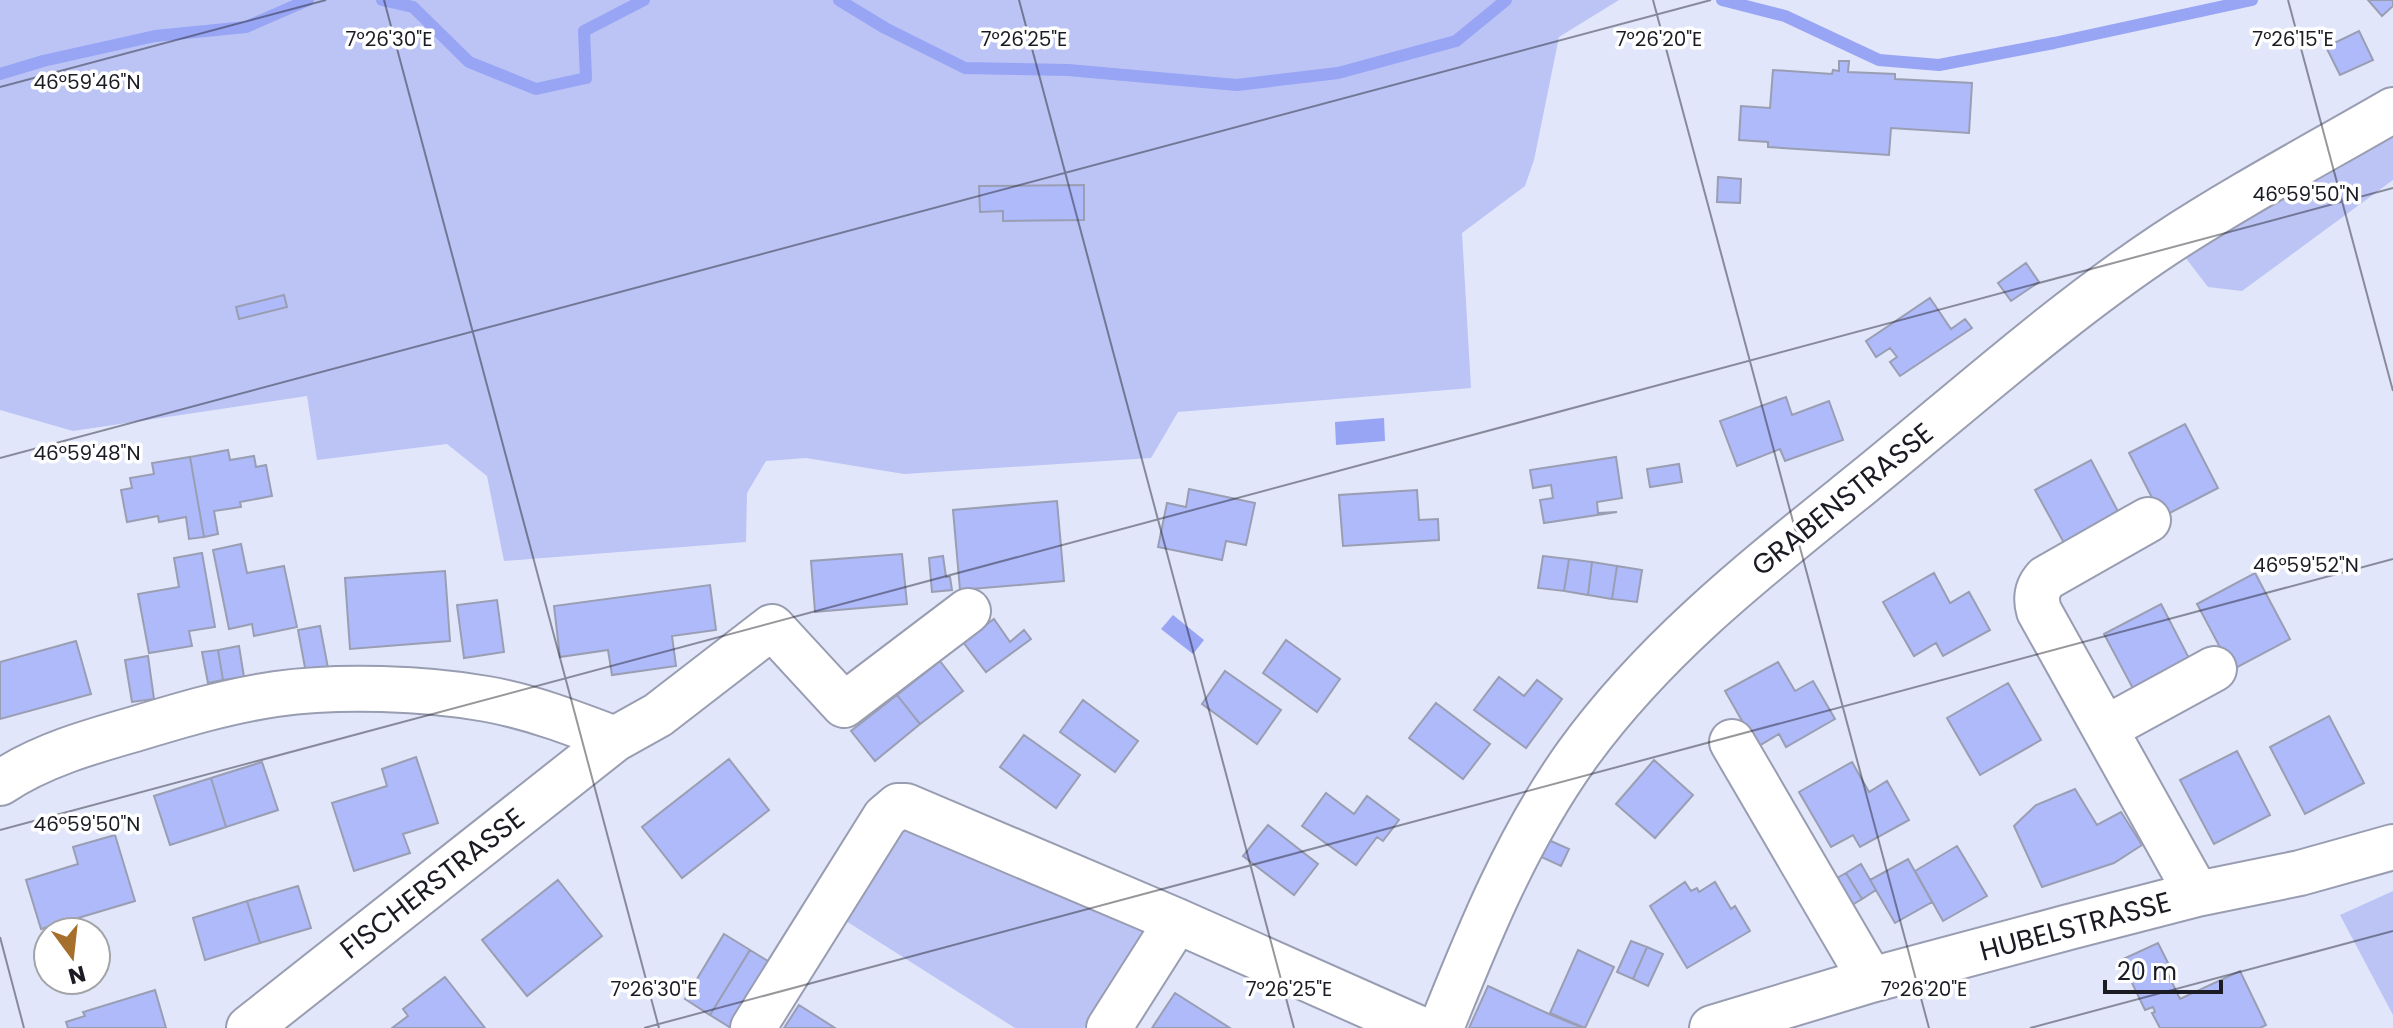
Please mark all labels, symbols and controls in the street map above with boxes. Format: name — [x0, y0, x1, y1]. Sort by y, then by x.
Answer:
text: 7°26'30"E — [346, 25, 432, 53]
text: 7°26'25"E — [981, 25, 1067, 53]
text: 7°26'20"E — [1616, 25, 1702, 53]
text: 7°26'15"E — [2252, 25, 2334, 53]
text: 46°59'46"N — [34, 68, 141, 96]
text: 46°59'50"N — [2253, 180, 2359, 208]
street label: GRABENSTRASSE — [1743, 414, 1941, 585]
text: 46°59'48"N — [34, 439, 140, 467]
text: 46°59'52"N — [2253, 551, 2359, 579]
street label: FISCHERSTRASSE — [332, 799, 533, 968]
text: 46°59'50"N — [34, 810, 140, 838]
street label: HUBELSTRASSE — [1975, 882, 2175, 971]
north arrow — [32, 916, 112, 996]
scale bar — [2105, 944, 2221, 994]
text: 20 m — [2117, 955, 2177, 988]
text: N — [65, 958, 89, 992]
text: 7°26'30"E — [611, 975, 697, 1003]
text: 7°26'25"E — [1246, 975, 1332, 1003]
text: 7°26'20"E — [1881, 975, 1967, 1003]

